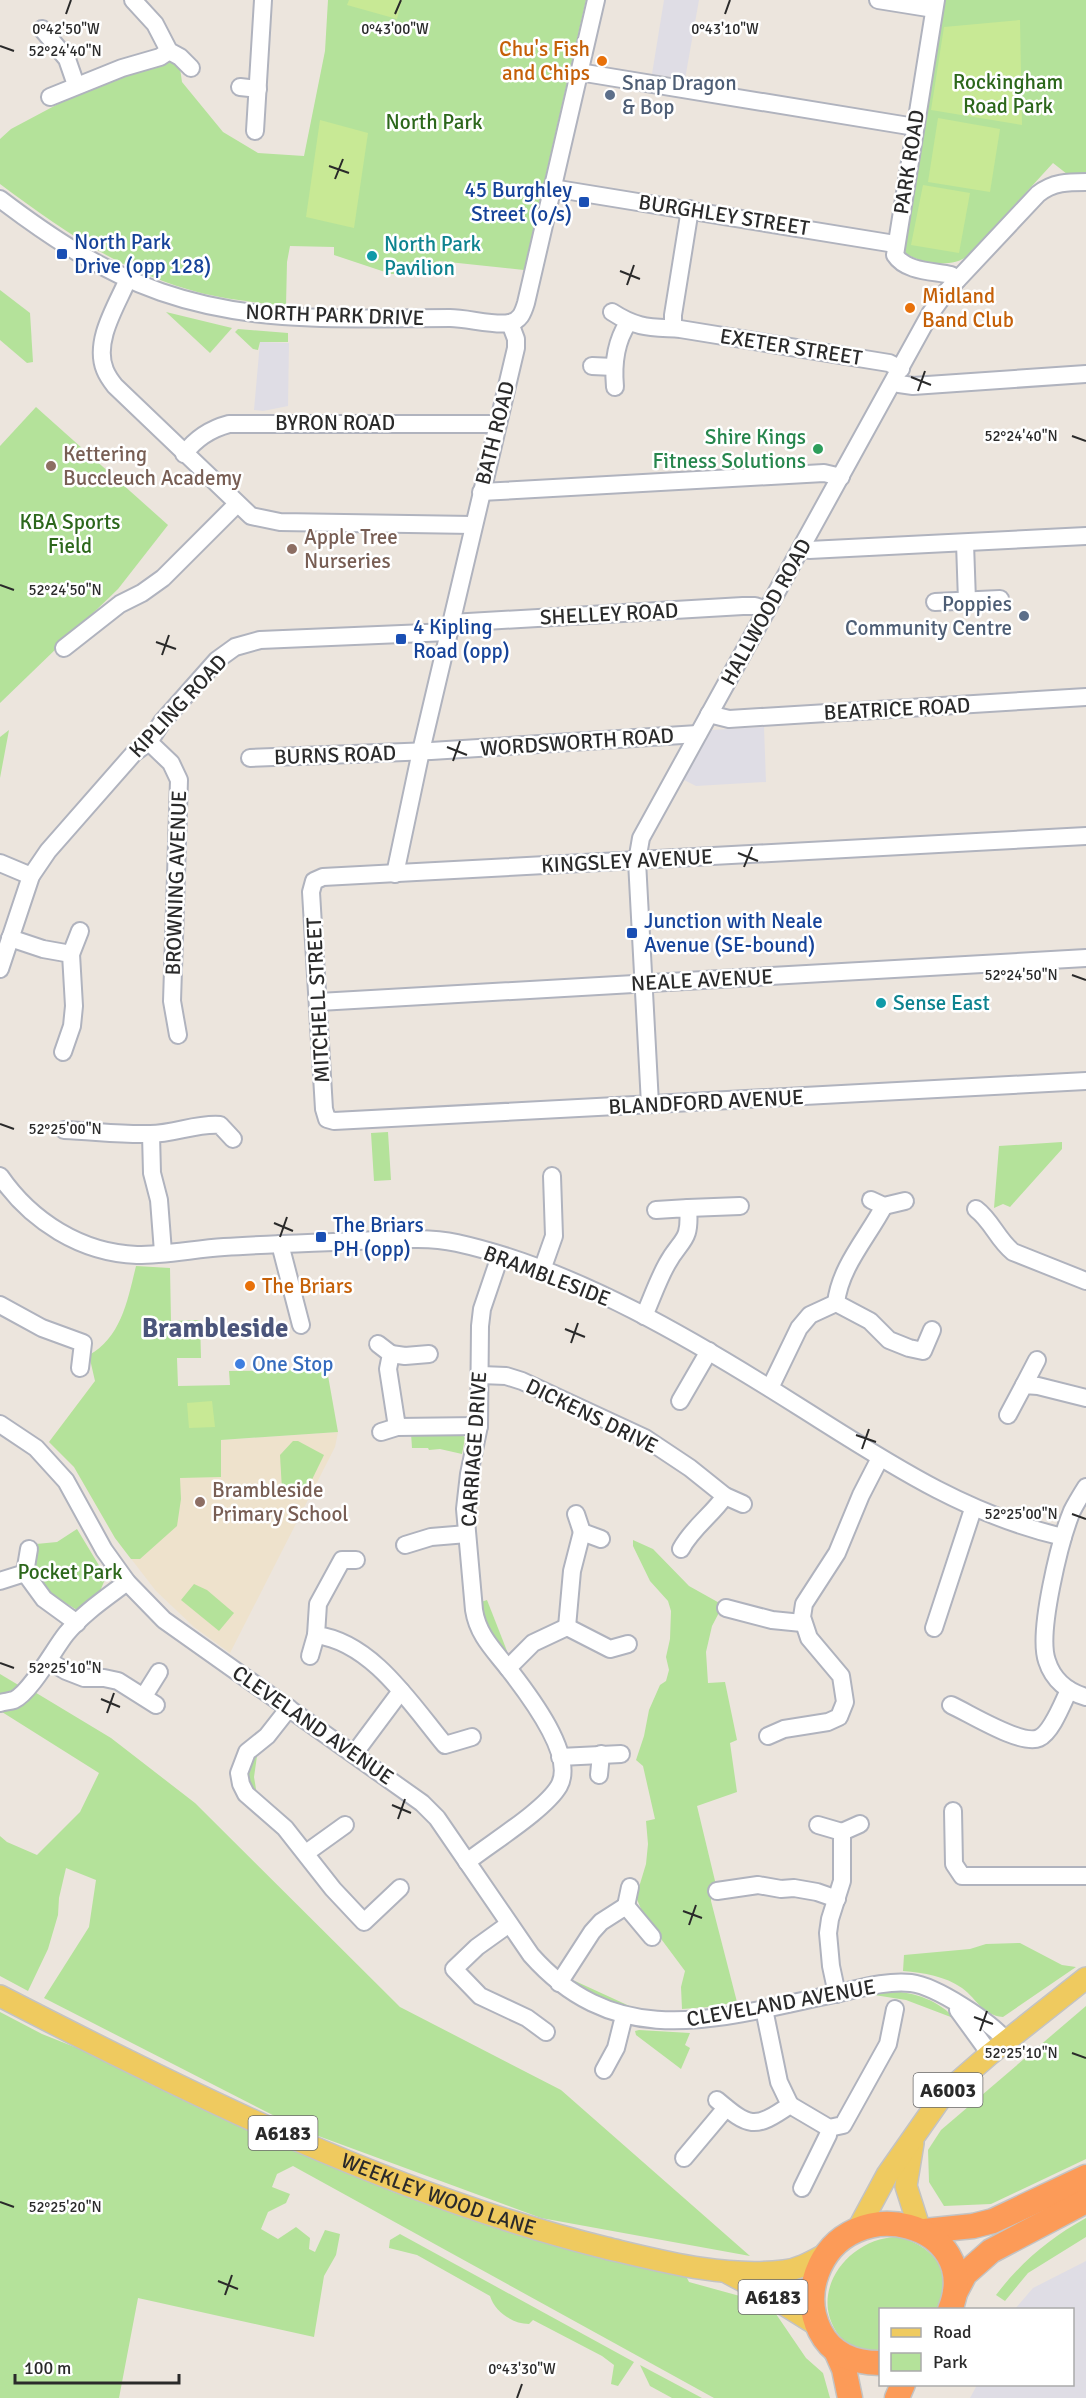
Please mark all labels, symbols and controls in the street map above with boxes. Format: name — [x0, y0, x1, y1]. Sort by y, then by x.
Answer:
text: 0°42'50"W — [32, 20, 100, 38]
text: 0°43'00"W — [361, 20, 429, 38]
text: 0°43'10"W — [691, 20, 759, 38]
place label: Chu's Fish and Chips — [499, 36, 590, 86]
text: 52°24'40"N — [28, 42, 102, 60]
marker: Chu's Fish and Chips — [595, 54, 609, 68]
park label: Rockingham Road Park — [953, 69, 1063, 119]
place label: Snap Dragon & Bop — [622, 70, 737, 120]
marker: Snap Dragon & Bop — [603, 88, 617, 102]
street label: PARK ROAD — [888, 108, 930, 216]
park label: North Park — [385, 109, 483, 135]
place label: 45 Burghley Street (o/s) — [464, 177, 572, 227]
street label: BURGHLEY STREET — [637, 189, 812, 241]
marker: 45 Burghley Street (o/s) — [577, 195, 591, 209]
place label: North Park Drive (opp 128) — [74, 229, 211, 279]
place label: North Park Pavilion — [384, 231, 482, 281]
marker: North Park Drive (opp 128) — [55, 247, 69, 261]
marker: North Park Pavilion — [365, 249, 379, 263]
place label: Midland Band Club — [922, 283, 1014, 333]
street label: NORTH PARK DRIVE — [245, 299, 425, 331]
marker: Midland Band Club — [903, 301, 917, 315]
street label: EXETER STREET — [718, 323, 865, 371]
street label: BATH ROAD — [470, 379, 520, 487]
street label: BYRON ROAD — [275, 410, 395, 436]
place label: Shire Kings Fitness Solutions — [652, 424, 806, 474]
text: 52°24'40"N — [984, 427, 1058, 445]
place label: Kettering Buccleuch Academy — [63, 441, 242, 491]
marker: Shire Kings Fitness Solutions — [811, 442, 825, 456]
marker: Kettering Buccleuch Academy — [44, 459, 58, 473]
park label: KBA Sports Field — [19, 509, 121, 559]
place label: Apple Tree Nurseries — [304, 524, 398, 574]
street label: HALLWOOD ROAD — [715, 534, 817, 690]
marker: Apple Tree Nurseries — [285, 542, 299, 556]
text: 52°24'50"N — [28, 581, 102, 599]
place label: Poppies Community Centre — [845, 591, 1012, 641]
street label: SHELLEY ROAD — [539, 597, 679, 631]
marker: Poppies Community Centre — [1017, 609, 1031, 623]
place label: 4 Kipling Road (opp) — [413, 614, 510, 664]
marker: 4 Kipling Road (opp) — [394, 632, 408, 646]
street label: KIPLING ROAD — [123, 649, 233, 763]
street label: BEATRICE ROAD — [823, 692, 971, 726]
street label: WORDSWORTH ROAD — [479, 722, 675, 762]
street label: BURNS ROAD — [273, 740, 397, 770]
street label: BROWNING AVENUE — [160, 790, 192, 976]
street label: KINGSLEY AVENUE — [540, 844, 714, 878]
place label: Junction with Neale Avenue (SE-bound) — [644, 908, 823, 958]
street label: MITCHELL STREET — [301, 916, 335, 1084]
marker: Junction with Neale Avenue (SE-bound) — [625, 926, 639, 940]
street label: NEALE AVENUE — [630, 963, 774, 997]
text: 52°24'50"N — [984, 966, 1058, 984]
place label: Sense East — [893, 990, 990, 1016]
marker: Sense East — [874, 996, 888, 1010]
street label: BLANDFORD AVENUE — [608, 1084, 804, 1120]
text: 52°25'00"N — [28, 1120, 102, 1138]
place label: The Briars PH (opp) — [333, 1212, 424, 1262]
marker: The Briars PH (opp) — [314, 1230, 328, 1244]
street label: BRAMBLESIDE — [480, 1240, 614, 1312]
place label: The Briars — [262, 1273, 353, 1299]
marker: The Briars — [243, 1279, 257, 1293]
district label: Brambleside — [142, 1312, 288, 1345]
place label: One Stop — [252, 1351, 333, 1377]
marker: One Stop — [233, 1357, 247, 1371]
street label: CARRIAGE DRIVE — [456, 1370, 492, 1528]
street label: DICKENS DRIVE — [522, 1373, 662, 1459]
place label: Brambleside Primary School — [212, 1477, 348, 1527]
marker: Brambleside Primary School — [193, 1495, 207, 1509]
text: 52°25'00"N — [984, 1505, 1058, 1523]
park label: Pocket Park — [17, 1559, 123, 1585]
text: 52°25'10"N — [28, 1659, 102, 1677]
street label: CLEVELAND AVENUE — [227, 1659, 399, 1791]
street label: CLEVELAND AVENUE — [685, 1974, 877, 2032]
text: 52°25'10"N — [984, 2044, 1058, 2062]
road number: A6003 — [914, 2073, 982, 2107]
road number: A6183 — [248, 2116, 318, 2150]
street label: WEEKLEY WOOD LANE — [337, 2147, 539, 2241]
text: 52°25'20"N — [28, 2198, 102, 2216]
road number: A6183 — [738, 2280, 808, 2314]
legend — [879, 2308, 1074, 2386]
text: Road — [933, 2321, 972, 2343]
scale bar — [15, 2347, 178, 2385]
text: Park — [933, 2351, 968, 2373]
text: 100 m — [24, 2357, 71, 2379]
text: 0°43'30"W — [488, 2360, 556, 2378]

